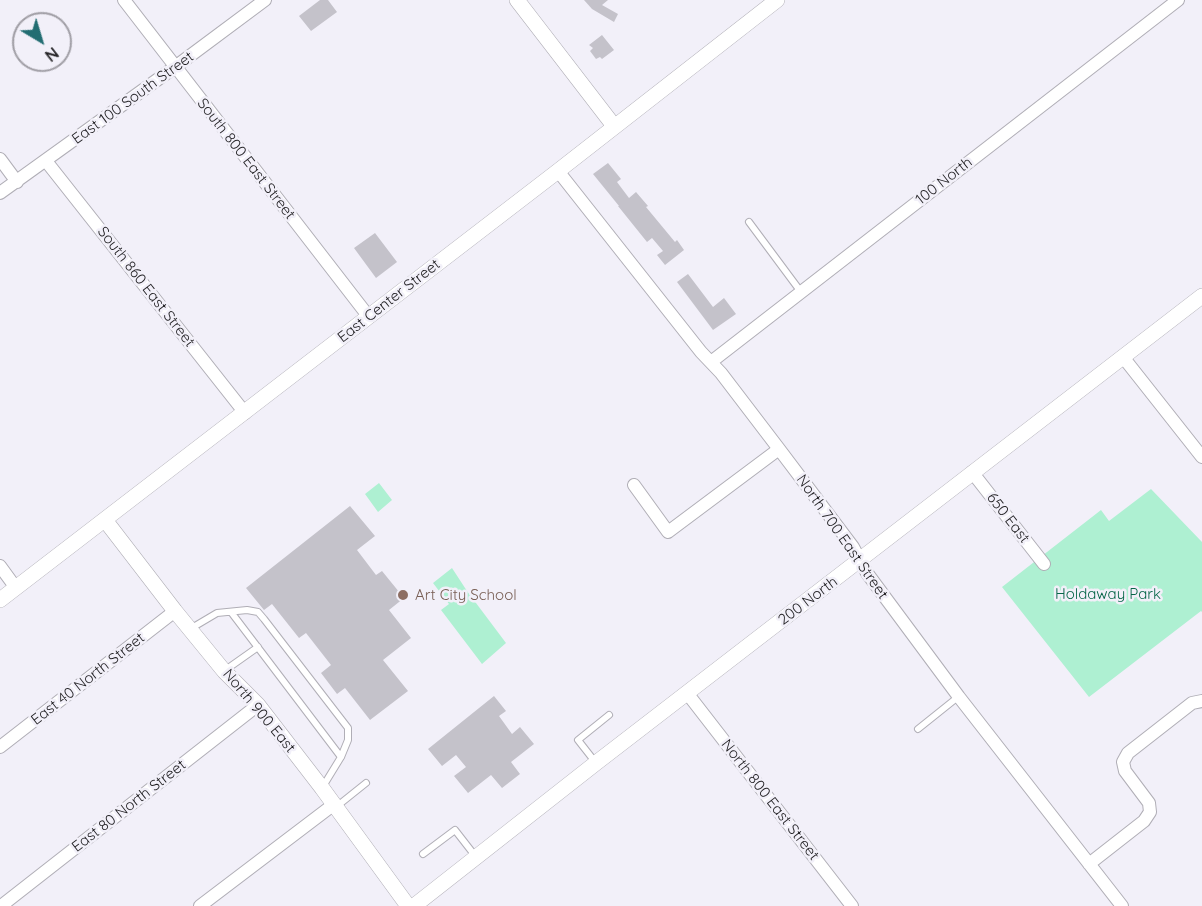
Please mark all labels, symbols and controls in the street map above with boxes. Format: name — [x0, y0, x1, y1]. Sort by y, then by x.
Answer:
north arrow — [12, 12, 72, 72]
text: N — [41, 43, 63, 66]
street label: East 100 South Street — [69, 48, 197, 148]
street label: South 800 East Street — [193, 95, 299, 223]
street label: 100 North — [912, 153, 976, 209]
street label: South 860 East Street — [93, 223, 199, 351]
street label: East Center Street — [334, 255, 444, 347]
street label: North 700 East Street — [792, 471, 892, 603]
street label: 650 East — [983, 489, 1033, 547]
street label: 200 North — [775, 573, 841, 629]
park label: Holdaway Park — [1055, 585, 1161, 603]
place label: Art City School — [415, 586, 517, 604]
marker: Art City School — [396, 588, 410, 602]
street label: East 40 North Street — [28, 629, 148, 729]
street label: North 900 East — [219, 666, 299, 756]
street label: North 800 East Street — [717, 736, 823, 864]
street label: East 80 North Street — [69, 756, 189, 856]

